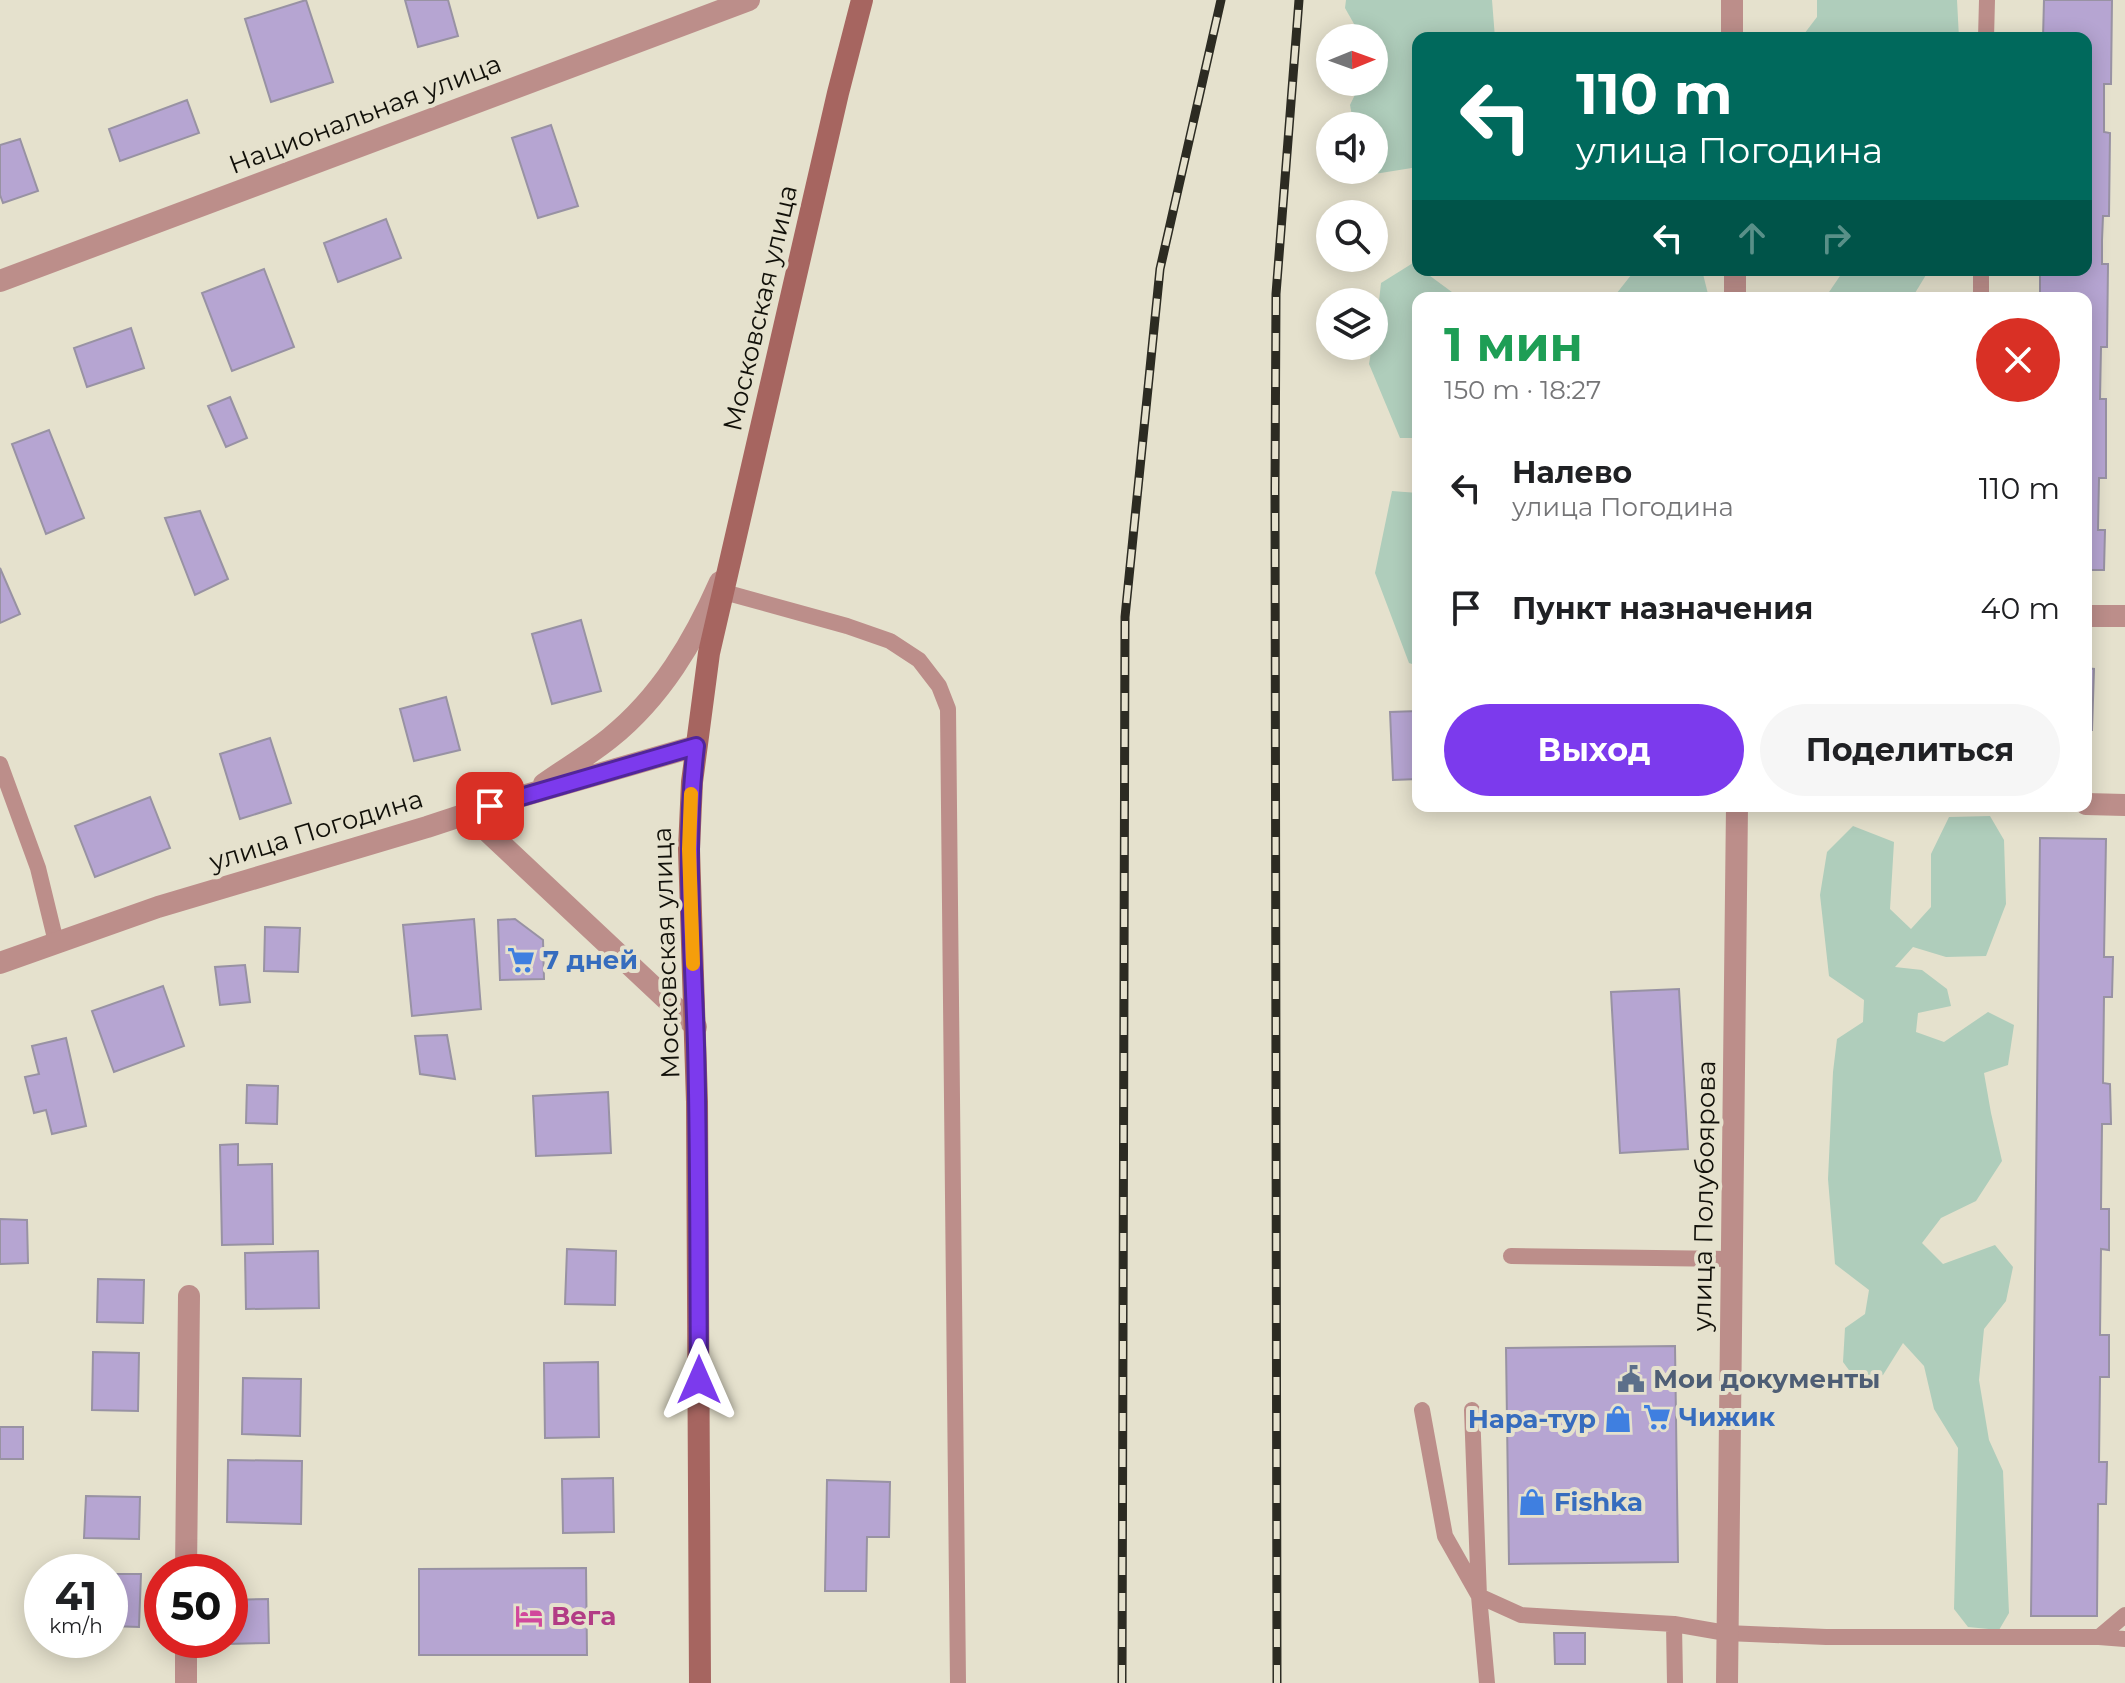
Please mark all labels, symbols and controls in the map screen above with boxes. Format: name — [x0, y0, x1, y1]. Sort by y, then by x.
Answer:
north arrow — [1316, 24, 1388, 96]
map controls — [1316, 24, 1388, 360]
street label: Национальная улица — [224, 47, 506, 181]
text: 110 m — [1576, 60, 1733, 128]
icon: left — [1444, 64, 1548, 168]
button: sound — [1316, 112, 1388, 184]
text: улица Погодина — [1576, 128, 1883, 172]
street label: Московская улица — [716, 182, 804, 434]
button: search — [1316, 200, 1388, 272]
icon: left — [1646, 216, 1690, 260]
icon: ahead — [1730, 216, 1774, 260]
icon: right — [1814, 216, 1858, 260]
button: layers — [1316, 288, 1388, 360]
text: 1 мин — [1444, 315, 1583, 373]
button: close — [1976, 318, 2060, 402]
text: 150 m · 18:27 — [1444, 374, 1601, 406]
text: Налево — [1512, 454, 1632, 491]
icon: left — [1444, 466, 1488, 510]
text: 110 m — [1979, 470, 2060, 507]
text: улица Погодина — [1512, 491, 1734, 523]
icon: arrive — [1444, 586, 1488, 630]
text: Пункт назначения — [1512, 590, 1813, 627]
text: 40 m — [1981, 590, 2060, 627]
button: Выход — [1444, 704, 1744, 796]
button: Поделиться — [1760, 704, 2060, 796]
pin — [456, 772, 524, 840]
street label: улица Погодина — [204, 782, 427, 878]
icon: arrive — [468, 784, 512, 828]
street label: Московская улица — [646, 827, 686, 1079]
place label: 7 дней — [543, 944, 638, 976]
supermarket icon: 7 дней — [506, 945, 536, 975]
street label: улица Полубоярова — [1686, 1060, 1722, 1333]
position arrow — [657, 1338, 741, 1422]
place label: Мои документы — [1653, 1363, 1880, 1395]
public building icon: Мои документы — [1616, 1364, 1646, 1394]
place label: Чижик — [1679, 1401, 1776, 1433]
supermarket icon: Чижик — [1642, 1402, 1672, 1432]
place label: Нара-тур — [1468, 1403, 1596, 1435]
shop icon: Нара-тур — [1603, 1404, 1633, 1434]
place label: Fishka — [1554, 1486, 1643, 1518]
shop icon: Fishka — [1517, 1487, 1547, 1517]
speed limit sign: 50 — [144, 1554, 248, 1658]
text: 41 — [55, 1571, 97, 1620]
place label: Вега — [551, 1600, 616, 1632]
hotel icon: Вега — [514, 1601, 544, 1631]
text: km/h — [49, 1614, 103, 1638]

